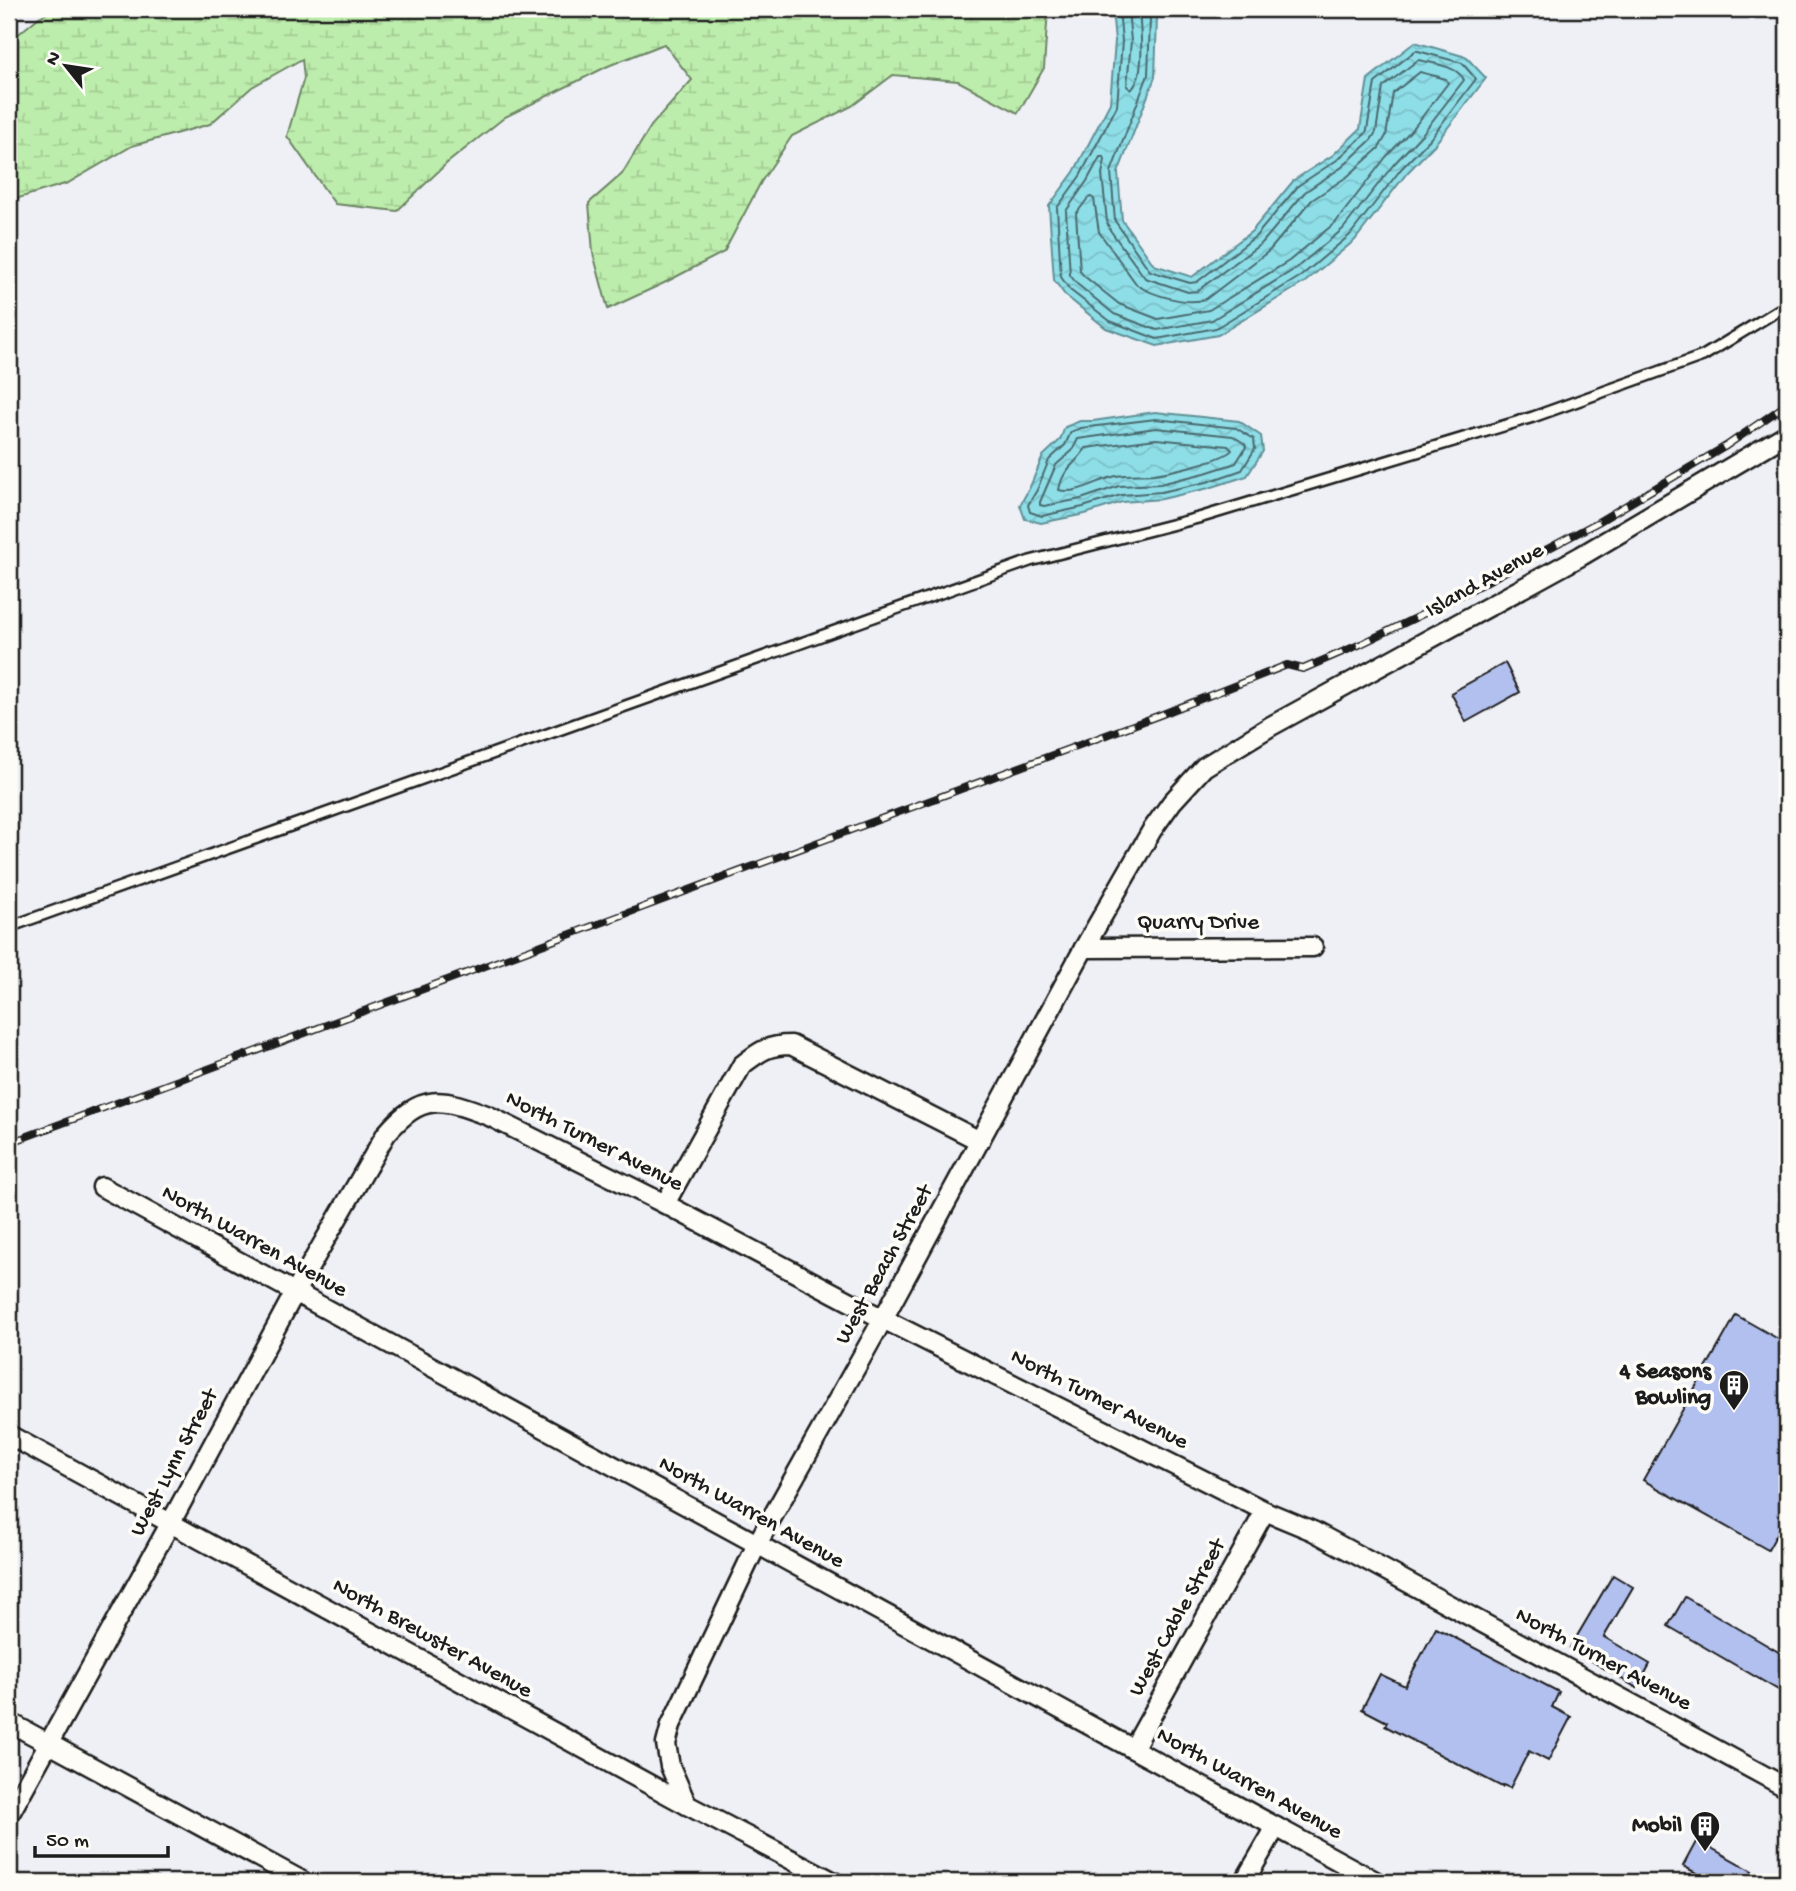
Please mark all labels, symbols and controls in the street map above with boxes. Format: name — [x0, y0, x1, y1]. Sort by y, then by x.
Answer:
north arrow — [32, 32, 102, 102]
text: N — [41, 48, 67, 70]
street label: Island Avenue — [1421, 537, 1550, 625]
street label: Quarry Drive — [1137, 910, 1260, 937]
street label: North Turner Avenue — [501, 1086, 688, 1199]
street label: West Beach Street — [830, 1179, 941, 1349]
street label: North Warren Avenue — [156, 1180, 353, 1305]
street label: North Turner Avenue — [1006, 1344, 1193, 1457]
place label: 4 Seasons Bowling — [1619, 1359, 1713, 1412]
building icon: 4 Seasons Bowling — [1717, 1368, 1751, 1412]
street label: West Lynn Street — [125, 1383, 226, 1541]
street label: North Warren Avenue — [653, 1451, 850, 1576]
street label: West Cable Street — [1124, 1533, 1233, 1701]
street label: North Brewster Avenue — [327, 1573, 538, 1706]
street label: North Turner Avenue — [1510, 1602, 1697, 1718]
street label: North Warren Avenue — [1151, 1722, 1348, 1847]
building icon: Mobil — [1688, 1809, 1722, 1853]
place label: Mobil — [1632, 1813, 1682, 1840]
scale bar — [35, 1814, 168, 1858]
text: 50 m — [46, 1830, 89, 1855]

